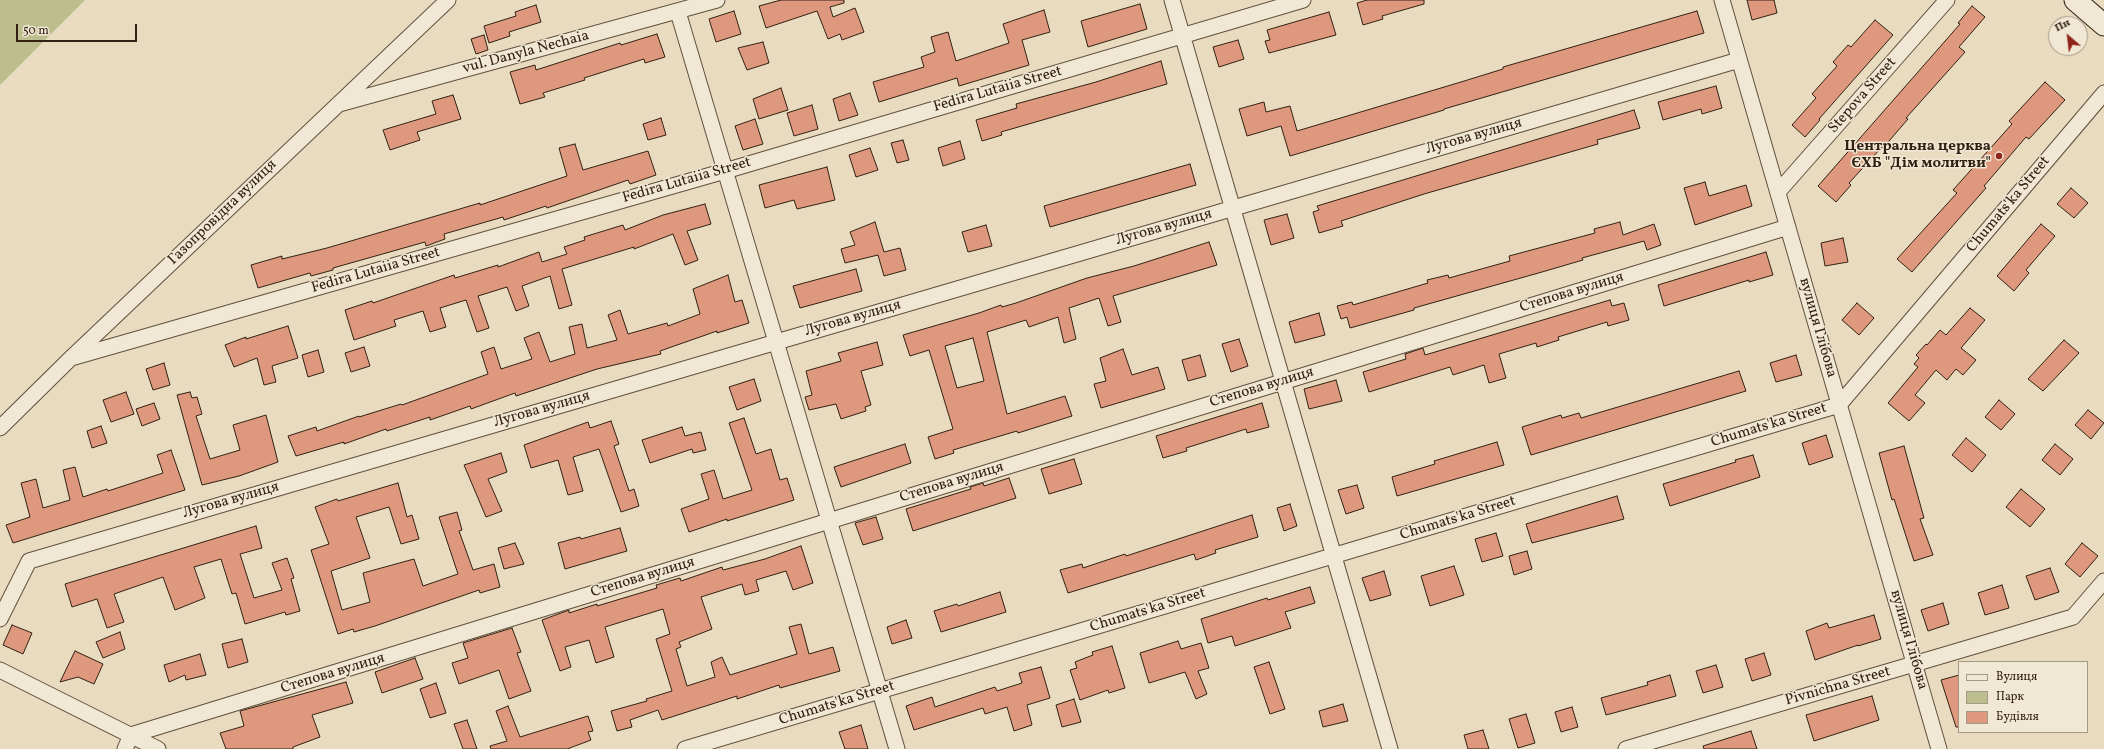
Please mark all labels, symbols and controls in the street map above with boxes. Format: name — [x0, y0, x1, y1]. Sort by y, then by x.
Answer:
scale bar — [18, 16, 139, 42]
north arrow — [2048, 16, 2088, 56]
text: Пн — [2052, 16, 2073, 36]
text: 50 m — [23, 23, 49, 39]
street label: vul. Danyla Nechaia — [461, 27, 591, 79]
street label: Stepova Street — [1825, 54, 1901, 138]
street label: Fedira Lutaiia Street — [932, 63, 1064, 117]
street label: Лугова вулиця — [1424, 115, 1524, 159]
place label: Центральна церква ЄХБ "Дім молитви" — [1844, 138, 1991, 173]
marker: Центральна церква ЄХБ "Дім молитви" — [1994, 151, 2004, 161]
street label: Chumats'ka Street — [1964, 153, 2054, 257]
street label: Fedira Lutaiia Street — [621, 154, 753, 208]
street label: Газопровідна вулиця — [165, 156, 281, 270]
street label: Лугова вулиця — [1114, 206, 1214, 250]
street label: Fedira Lutaiia Street — [310, 244, 442, 298]
street label: Степова вулиця — [1518, 269, 1626, 317]
street label: вулиця Глібова — [1794, 276, 1840, 380]
street label: Лугова вулиця — [803, 297, 903, 341]
street label: Степова вулиця — [1208, 364, 1316, 412]
street label: Лугова вулиця — [492, 388, 592, 432]
street label: Chumats'ka Street — [1709, 400, 1829, 452]
street label: Степова вулиця — [898, 459, 1006, 507]
street label: Лугова вулиця — [181, 479, 281, 523]
street label: Chumats'ka Street — [1398, 493, 1518, 545]
street label: Степова вулиця — [589, 554, 697, 602]
street label: Chumats'ka Street — [1088, 585, 1208, 637]
street label: вулиця Глібова — [1885, 588, 1931, 692]
street label: Степова вулиця — [279, 650, 387, 698]
legend — [1958, 661, 2088, 733]
street label: Pivnichna Street — [1783, 663, 1893, 711]
text: Вулиця — [1996, 669, 2037, 685]
street label: Chumats'ka Street — [777, 678, 897, 730]
text: Парк — [1996, 689, 2024, 705]
text: Будівля — [1996, 709, 2039, 725]

